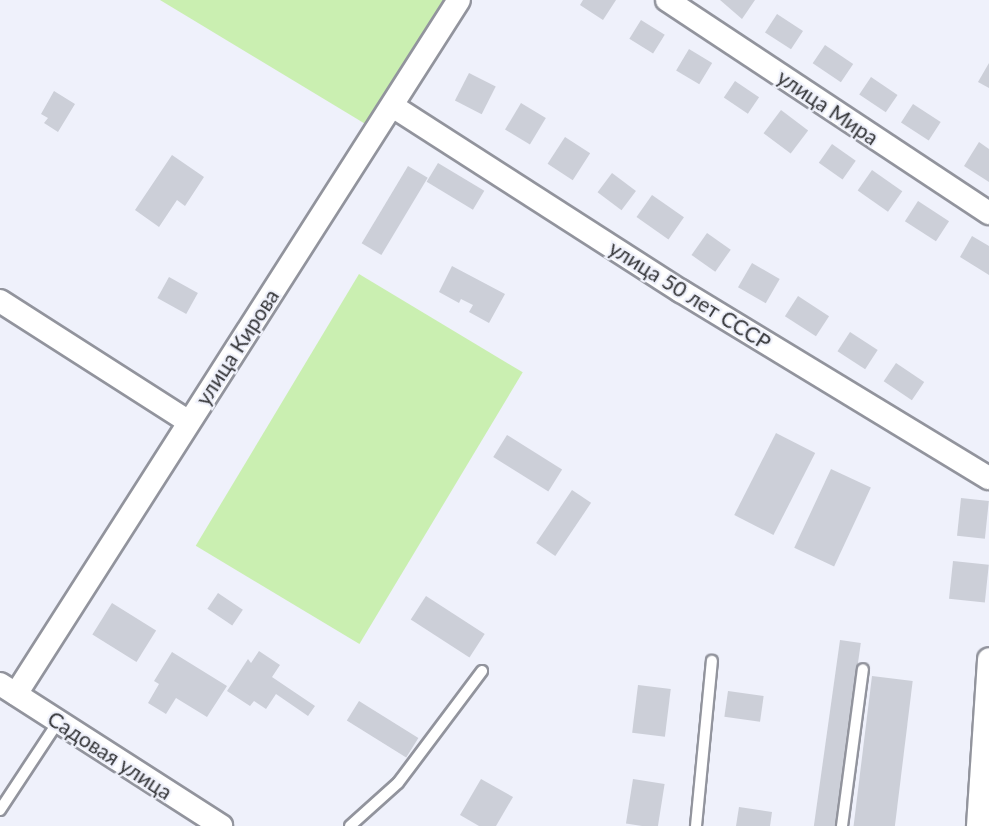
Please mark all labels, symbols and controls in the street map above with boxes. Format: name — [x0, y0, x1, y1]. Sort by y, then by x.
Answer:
street label: улица Мира — [773, 64, 883, 150]
street label: улица 50 лет СССР — [605, 235, 775, 355]
street label: улица Кирова — [190, 284, 284, 410]
street label: Садовая улица — [43, 705, 177, 805]

